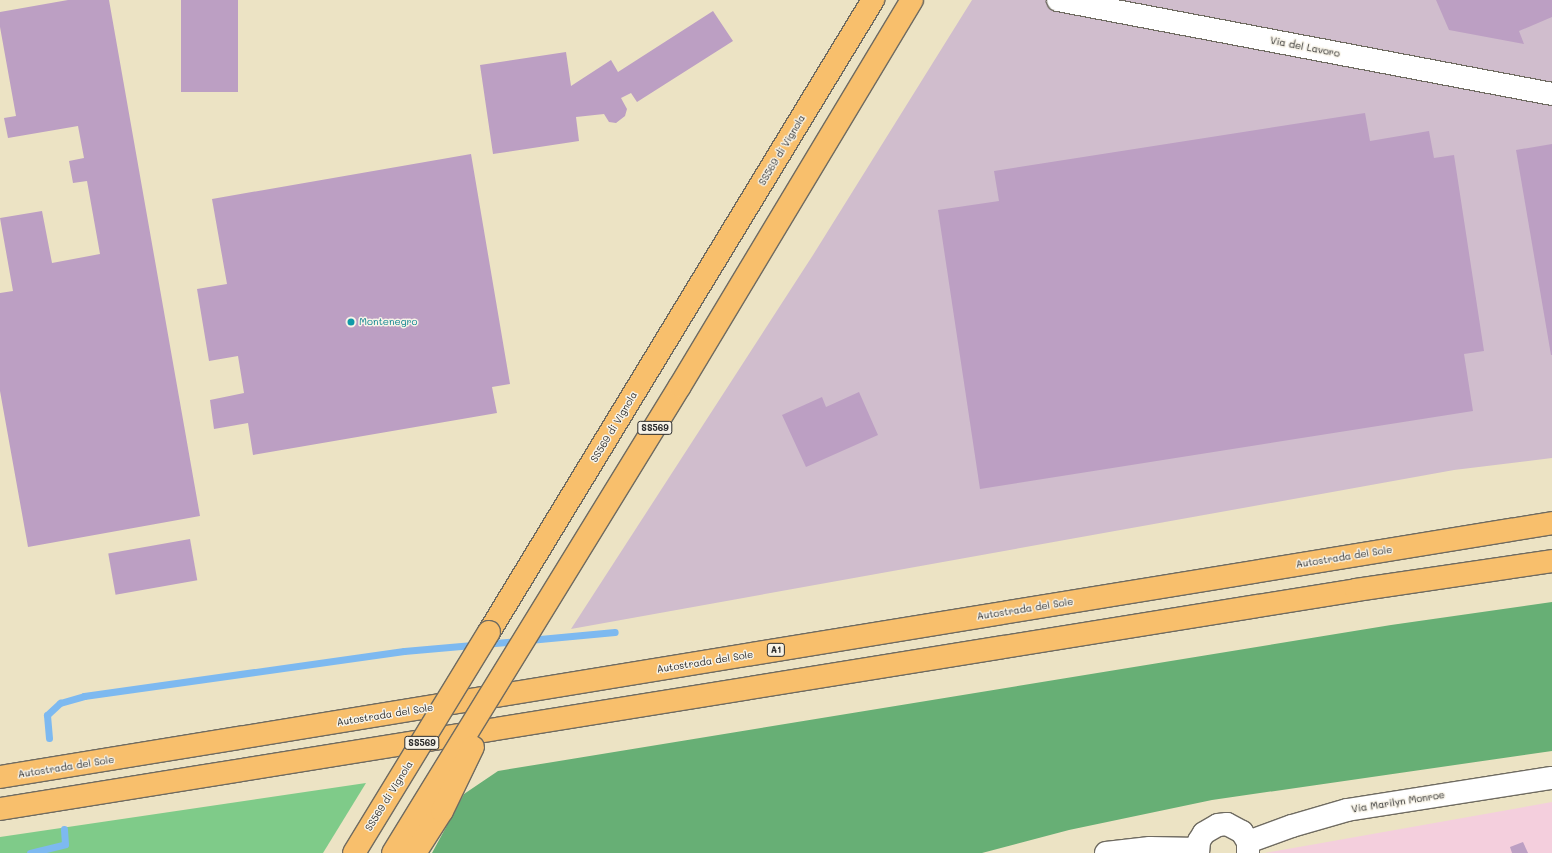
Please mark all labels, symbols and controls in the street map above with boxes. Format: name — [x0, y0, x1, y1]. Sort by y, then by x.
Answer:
street label: Via del Lavoro — [1269, 34, 1341, 60]
street label: SS569 di Vignola — [756, 112, 808, 188]
place label: Montenegro — [359, 316, 418, 328]
marker: Montenegro — [346, 317, 356, 327]
street label: SS569 di Vignola — [588, 389, 640, 465]
road number: SS569 — [637, 421, 673, 435]
street label: Autostrada del Sole — [1295, 543, 1393, 571]
street label: Autostrada del Sole — [976, 595, 1074, 623]
road number: A1 — [766, 643, 786, 657]
street label: Autostrada del Sole — [656, 648, 754, 676]
street label: Autostrada del Sole — [336, 701, 434, 729]
road number: SS569 — [404, 736, 440, 750]
street label: Autostrada del Sole — [17, 753, 115, 781]
street label: SS569 di Vignola — [363, 759, 415, 833]
street label: Via Marilyn Monroe — [1351, 789, 1445, 815]

